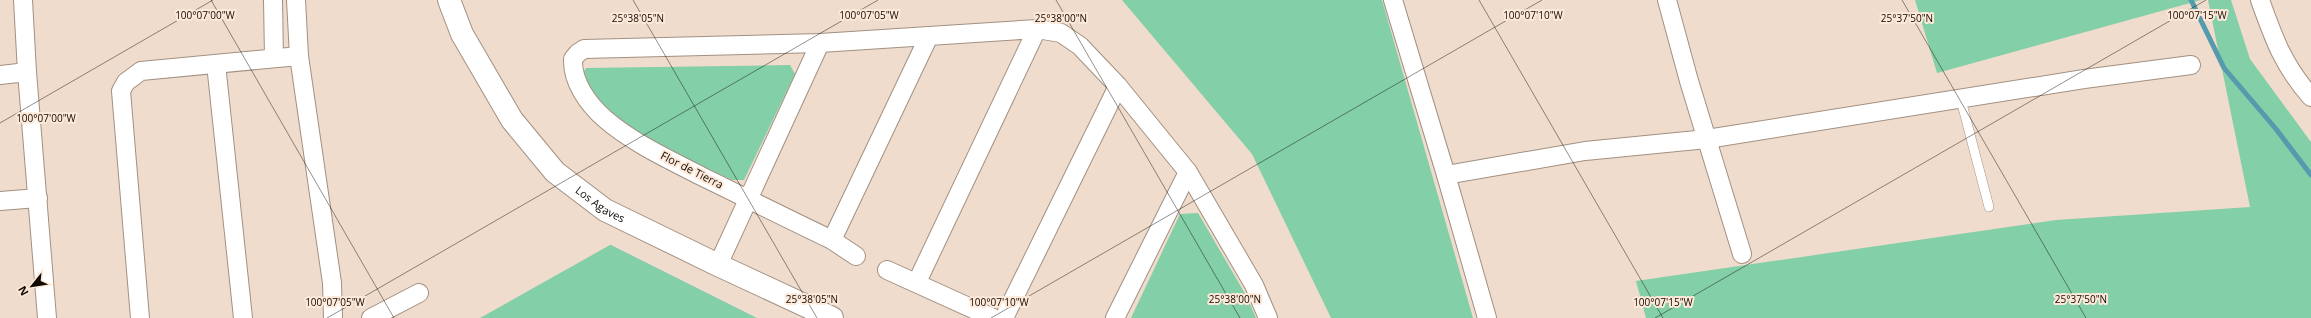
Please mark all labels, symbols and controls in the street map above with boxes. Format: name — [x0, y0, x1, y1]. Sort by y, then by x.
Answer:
text: 100°07'00"W — [175, 8, 236, 22]
text: 100°07'05"W — [839, 8, 900, 22]
text: 100°07'10"W — [1503, 8, 1564, 22]
text: 100°07'15"W — [2167, 8, 2228, 22]
text: 25°38'05"N — [612, 11, 664, 25]
text: 25°38'00"N — [1035, 11, 1087, 25]
text: 25°37'50"N — [1881, 11, 1933, 25]
text: 100°07'00"W — [16, 111, 77, 125]
street label: Flor de Tierra — [658, 147, 726, 192]
street label: Los Agaves — [573, 182, 627, 226]
north arrow — [12, 266, 52, 306]
text: N — [14, 284, 32, 299]
text: 25°38'05"N — [786, 292, 838, 306]
text: 25°38'00"N — [1209, 292, 1261, 306]
text: 25°37'50"N — [2055, 292, 2107, 306]
text: 100°07'05"W — [305, 295, 366, 309]
text: 100°07'10"W — [969, 295, 1030, 309]
text: 100°07'15"W — [1633, 295, 1694, 309]

